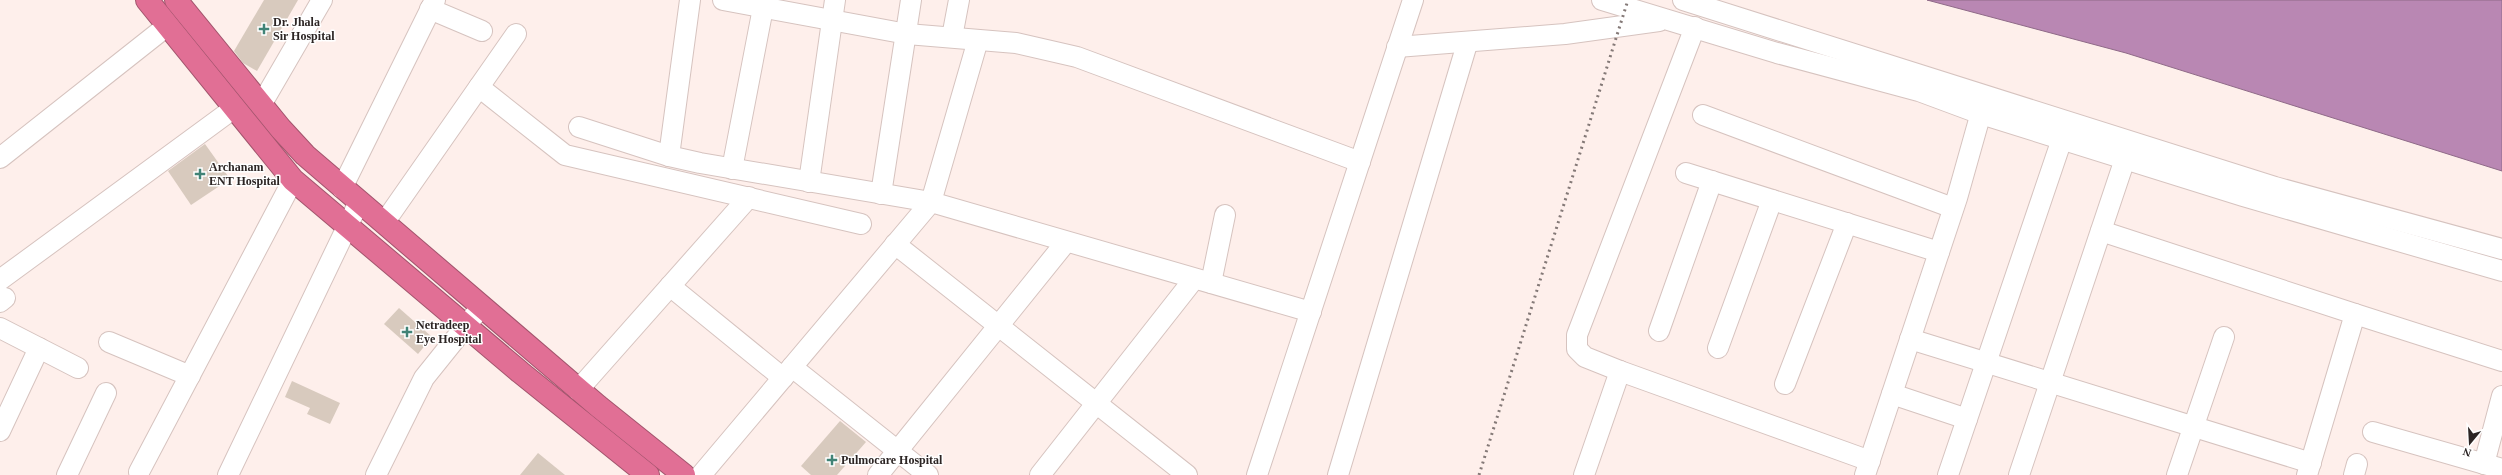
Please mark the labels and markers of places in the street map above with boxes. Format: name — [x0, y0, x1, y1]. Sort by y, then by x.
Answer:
place label: Dr. Jhala Sir Hospital — [273, 15, 335, 43]
marker: Dr. Jhala Sir Hospital — [258, 23, 270, 35]
place label: Archanam ENT Hospital — [209, 160, 280, 188]
marker: Archanam ENT Hospital — [194, 168, 206, 180]
place label: Netradeep Eye Hospital — [416, 318, 482, 346]
marker: Netradeep Eye Hospital — [401, 326, 413, 338]
place label: Pulmocare Hospital — [841, 453, 943, 467]
marker: Pulmocare Hospital — [826, 454, 838, 466]

